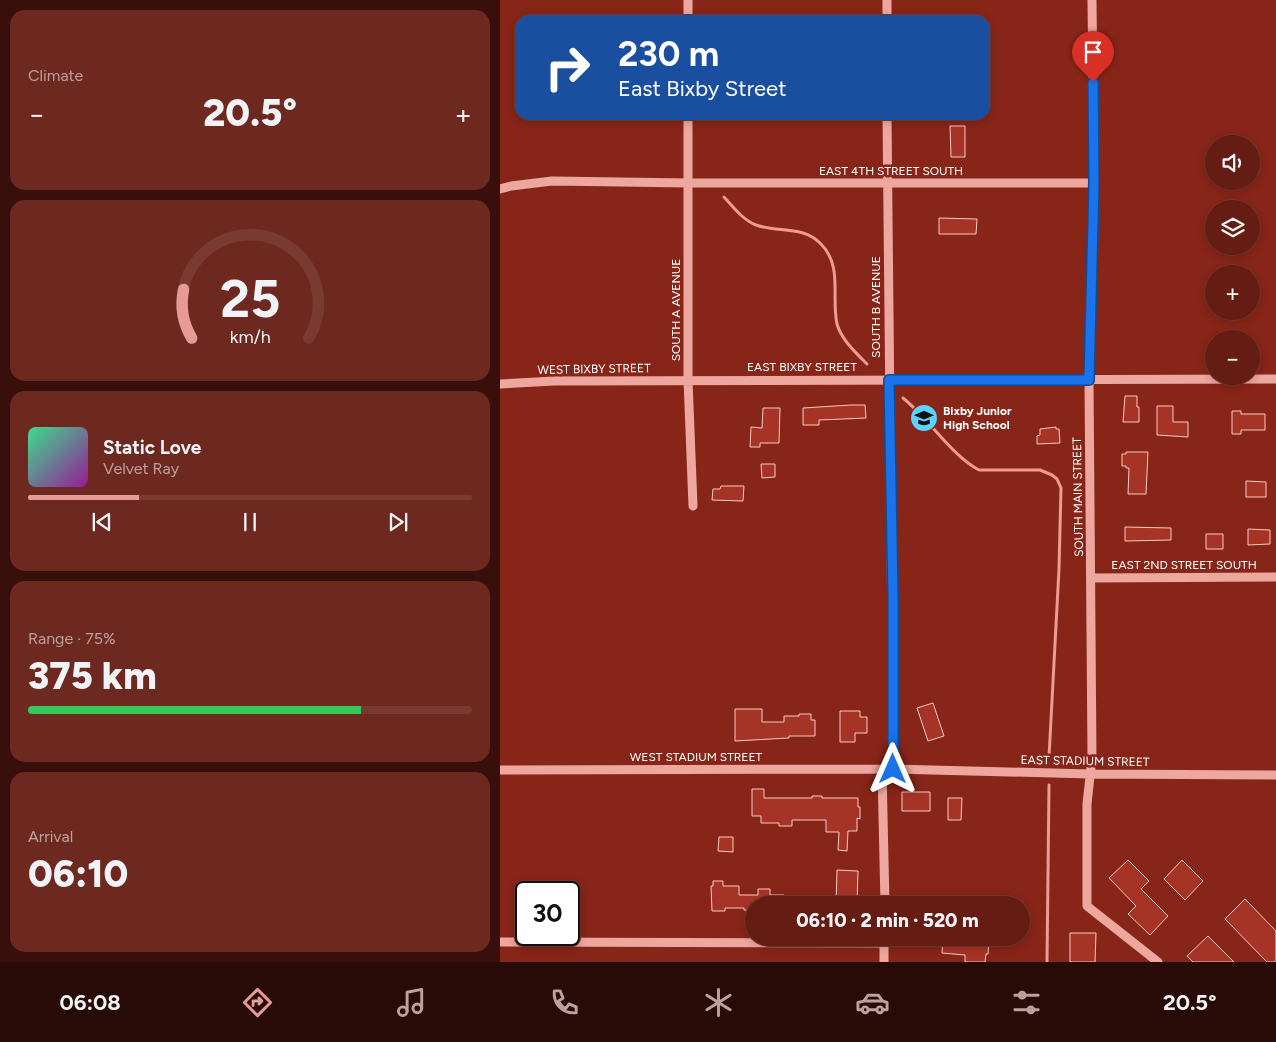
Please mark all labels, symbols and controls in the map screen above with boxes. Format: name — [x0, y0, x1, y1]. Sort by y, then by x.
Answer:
pin — [1072, 31, 1114, 82]
text: 230 m — [618, 33, 719, 75]
icon: right — [535, 35, 600, 100]
icon: arrive — [1079, 38, 1107, 66]
text: Climate — [28, 66, 83, 85]
text: East Bixby Street — [618, 75, 786, 102]
text: 20.5° — [203, 90, 297, 136]
text: − — [28, 97, 45, 131]
text: + — [455, 97, 472, 131]
map controls — [1205, 135, 1260, 385]
button: sound — [1205, 135, 1260, 190]
street label: EAST 4TH STREET SOUTH — [819, 164, 963, 178]
button: layers — [1205, 200, 1260, 255]
street label: SOUTH B AVENUE — [869, 256, 883, 358]
street label: SOUTH A AVENUE — [669, 259, 683, 361]
button: + — [1205, 265, 1260, 320]
text: 25 — [220, 268, 280, 330]
text: km/h — [230, 326, 270, 347]
button: − — [1205, 330, 1260, 385]
street label: EAST BIXBY STREET — [747, 360, 857, 374]
street label: WEST BIXBY STREET — [537, 361, 651, 377]
school or university icon: Bixby Junior High School — [909, 403, 939, 433]
place label: Bixby Junior High School — [943, 404, 1012, 432]
text: Static Love — [103, 436, 201, 459]
street label: SOUTH MAIN STREET — [1070, 437, 1086, 557]
text: Velvet Ray — [103, 459, 179, 478]
icon: previous — [88, 508, 116, 536]
icon: pause — [236, 508, 264, 536]
icon: next — [384, 508, 412, 536]
street label: EAST 2ND STREET SOUTH — [1111, 558, 1257, 572]
text: Range · 75% — [28, 629, 116, 648]
text: 375 km — [28, 653, 157, 699]
position arrow — [866, 742, 918, 794]
street label: WEST STADIUM STREET — [630, 750, 763, 764]
street label: EAST STADIUM STREET — [1020, 753, 1150, 769]
text: Arrival — [28, 827, 73, 846]
text: 06:10 — [28, 851, 128, 897]
speed limit sign: 30 — [515, 881, 580, 946]
text: 06:10 · 2 min · 520 m — [796, 909, 979, 932]
icon: directions — [240, 985, 275, 1020]
icon: music — [394, 985, 429, 1020]
icon: phone — [547, 985, 582, 1020]
icon: climate — [701, 985, 736, 1020]
icon: car — [855, 985, 890, 1020]
icon: filters — [1009, 985, 1044, 1020]
text: 06:08 — [59, 989, 121, 1016]
text: 20.5° — [1163, 989, 1216, 1016]

